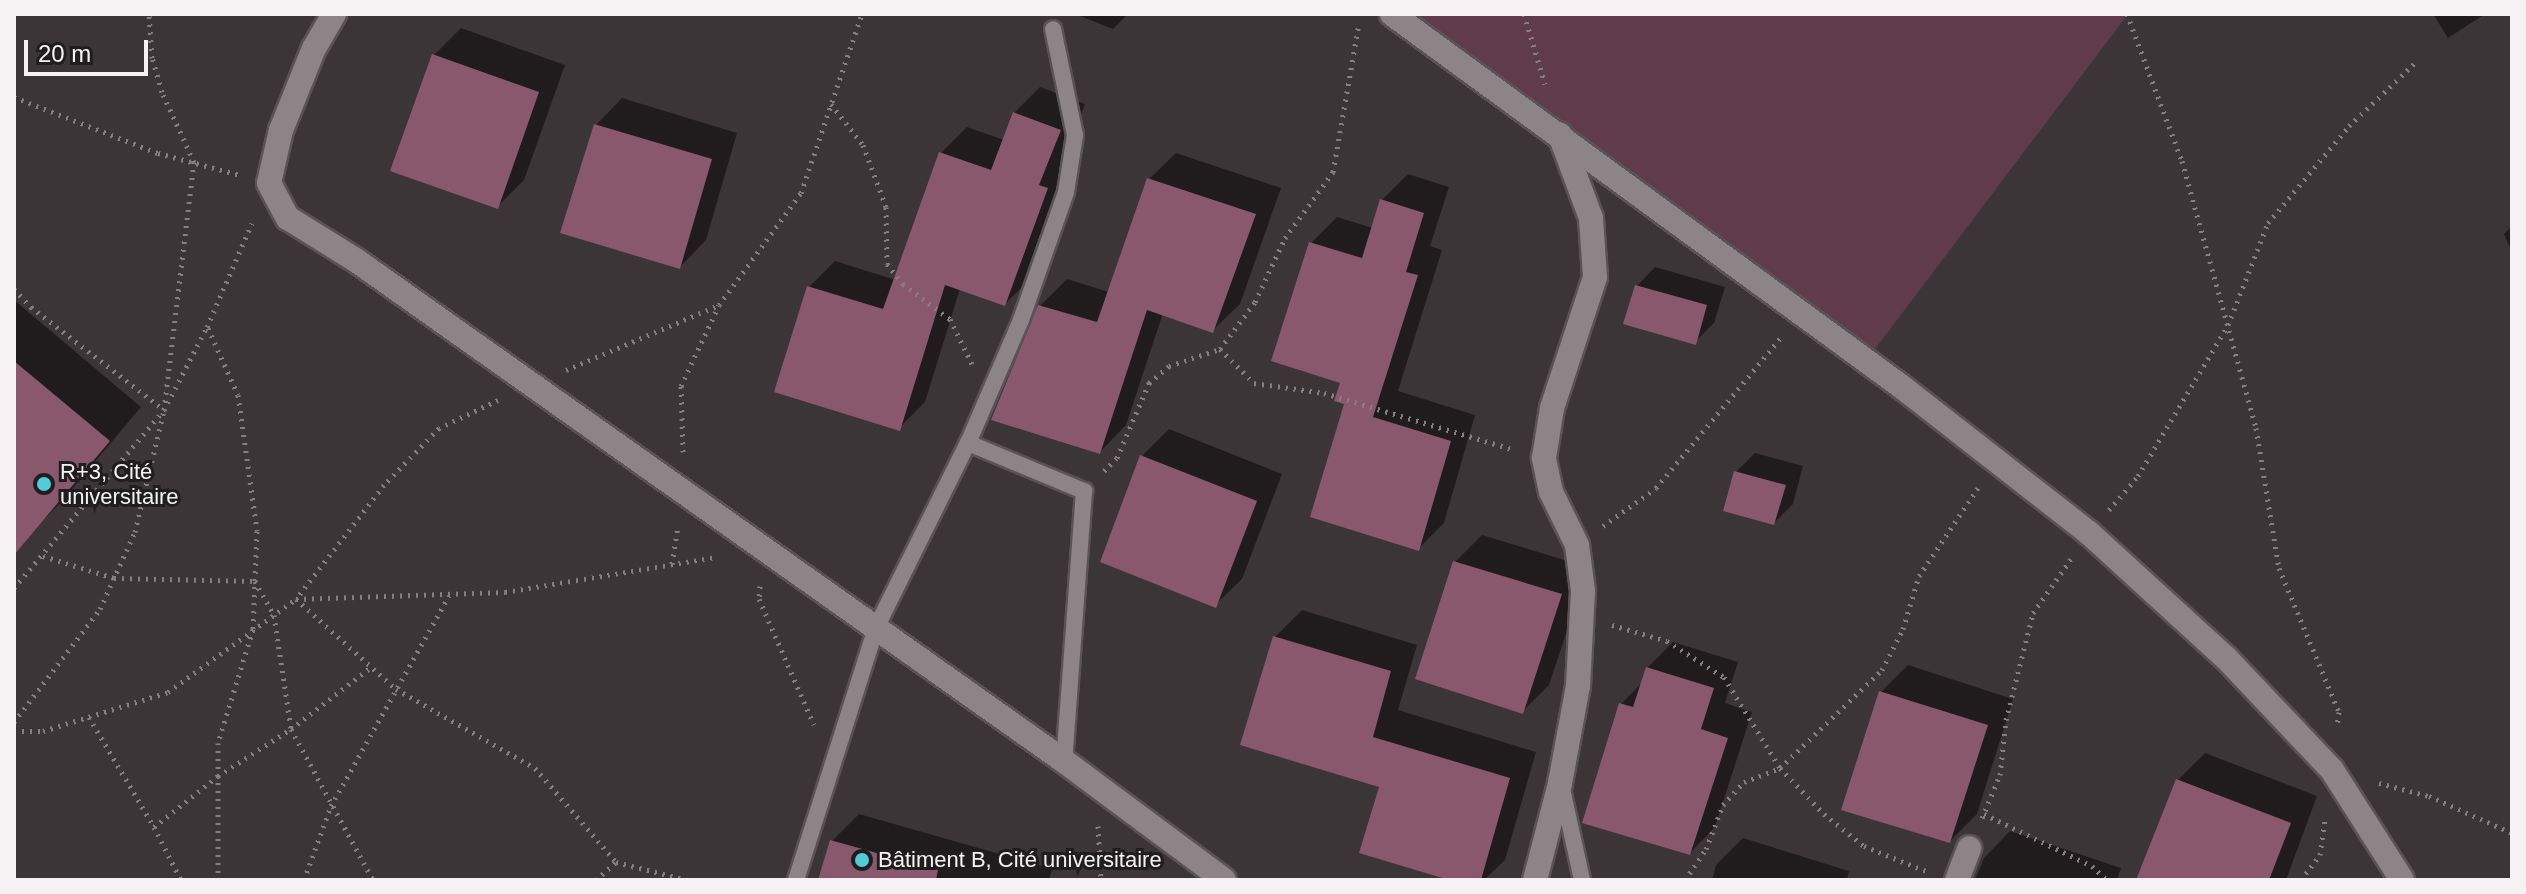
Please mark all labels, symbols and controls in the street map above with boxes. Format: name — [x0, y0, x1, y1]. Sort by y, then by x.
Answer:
scale bar — [28, 24, 152, 74]
text: 20 m — [38, 40, 91, 67]
place label: R+3, Cité universitaire — [60, 458, 179, 510]
marker: R+3, Cité universitaire — [35, 475, 53, 493]
place label: Bâtiment B, Cité universitaire — [878, 847, 1162, 873]
marker: Bâtiment B, Cité universitaire — [853, 851, 871, 869]

